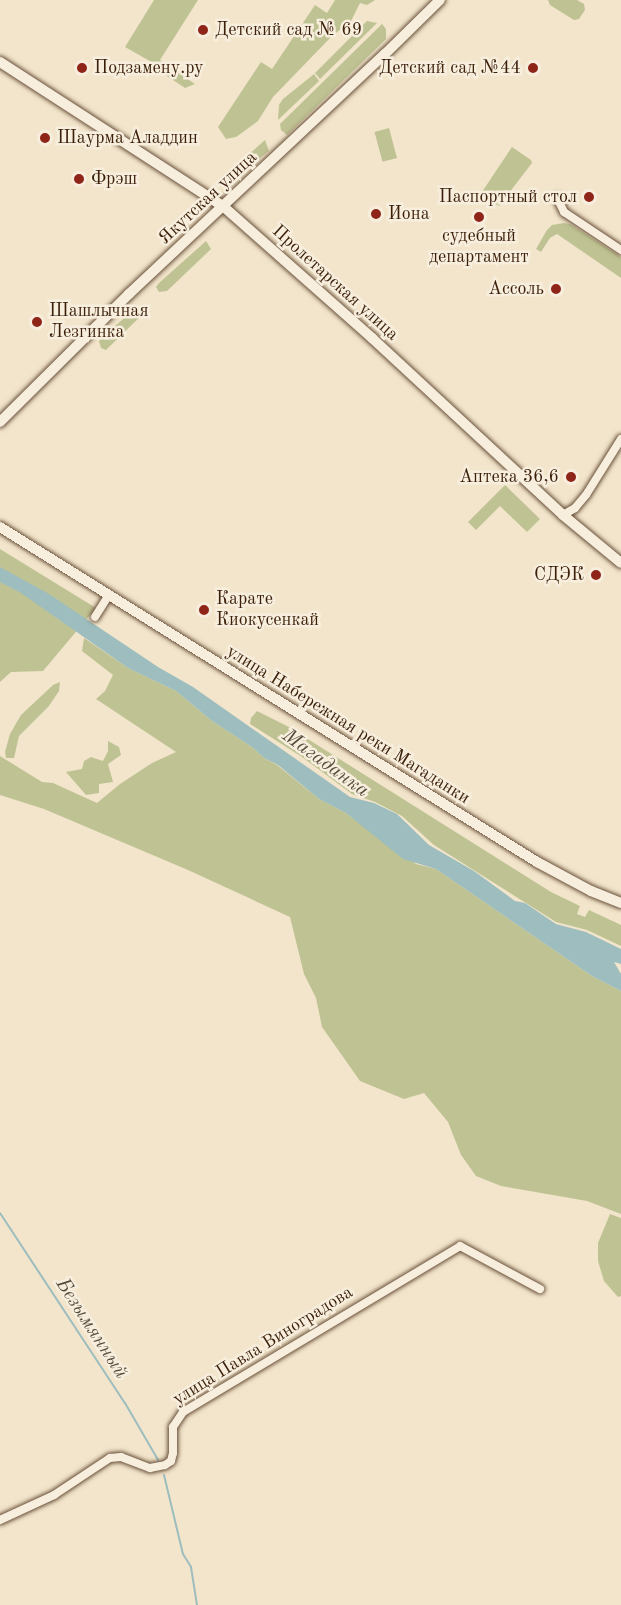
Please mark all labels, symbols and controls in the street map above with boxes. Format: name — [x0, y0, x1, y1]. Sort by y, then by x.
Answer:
place label: Детский сад № 69 — [215, 19, 362, 41]
marker: Детский сад № 69 — [196, 23, 210, 37]
place label: Подзамену.ру — [94, 57, 204, 79]
place label: Детский сад №44 — [379, 57, 521, 79]
marker: Подзамену.ру — [75, 61, 89, 75]
marker: Детский сад №44 — [526, 61, 540, 75]
place label: Шаурма Аладдин — [57, 127, 198, 149]
marker: Шаурма Аладдин — [38, 131, 52, 145]
street label: Якутская улица — [154, 147, 262, 249]
place label: Фрэш — [91, 168, 137, 190]
marker: Фрэш — [72, 172, 86, 186]
place label: Паспортный стол — [439, 186, 577, 208]
marker: Паспортный стол — [582, 190, 596, 204]
place label: Иона — [388, 203, 430, 225]
marker: Иона — [369, 207, 383, 221]
marker: судебный департамент — [472, 210, 486, 224]
street label: Пролетарская улица — [267, 221, 403, 345]
place label: судебный департамент — [429, 226, 529, 268]
place label: Ассоль — [488, 278, 544, 300]
marker: Ассоль — [549, 282, 563, 296]
place label: Шашлычная Лезгинка — [49, 301, 149, 344]
marker: Шашлычная Лезгинка — [30, 315, 44, 329]
place label: Аптека 36,6 — [459, 466, 559, 488]
marker: Аптека 36,6 — [564, 470, 578, 484]
place label: СДЭК — [534, 564, 584, 586]
marker: СДЭК — [589, 568, 603, 582]
place label: Карате Киокусенкай — [216, 589, 319, 632]
marker: Карате Киокусенкай — [197, 603, 211, 617]
street label: улица Набережная реки Магаданки — [222, 641, 474, 809]
water label: Магаданка — [277, 725, 373, 803]
water label: Безымянный — [50, 1274, 132, 1384]
street label: улица Павла Виноградова — [169, 1282, 357, 1410]

